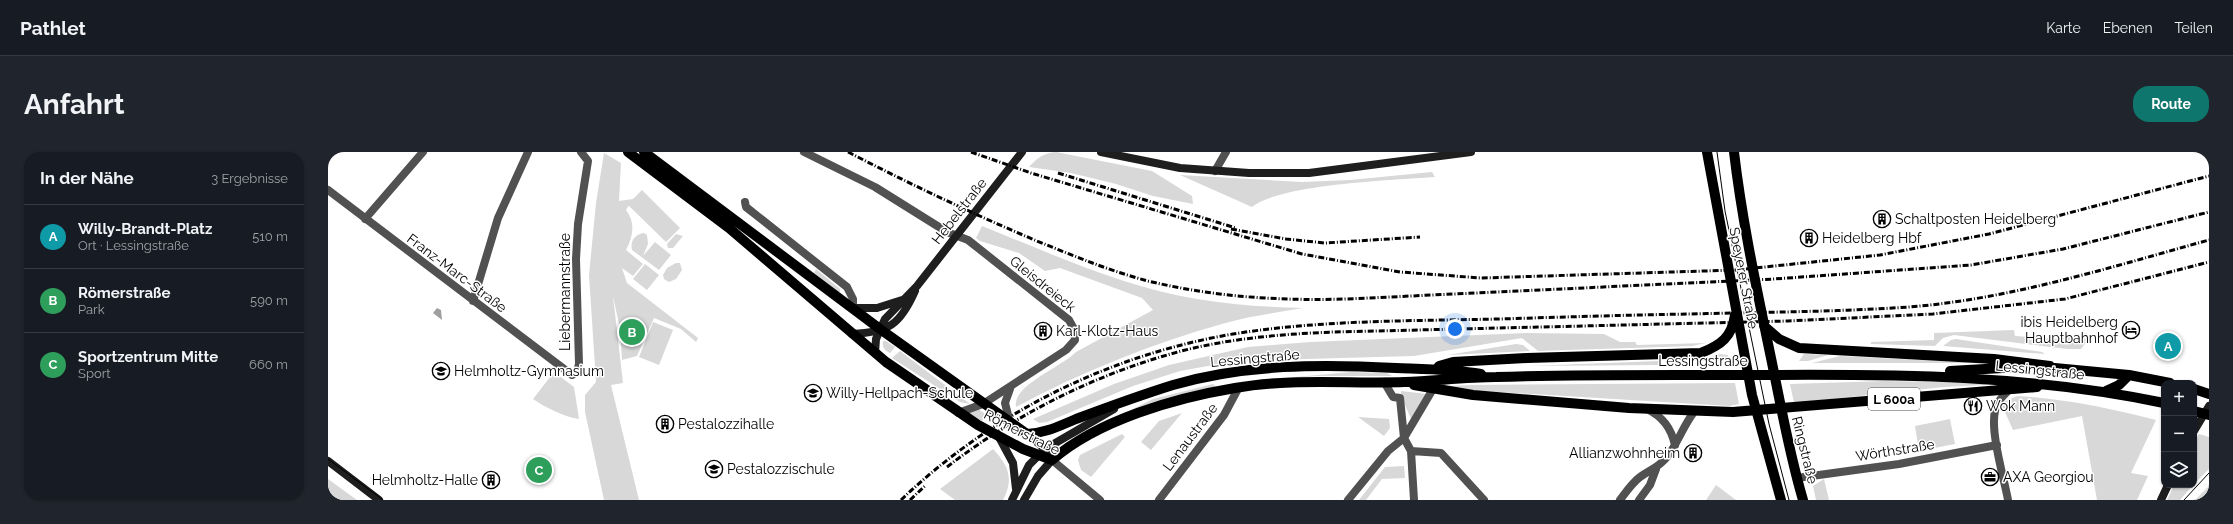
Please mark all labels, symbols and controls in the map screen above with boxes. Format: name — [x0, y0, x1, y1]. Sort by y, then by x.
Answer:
text: Pathlet — [20, 17, 86, 39]
text: Karte — [2046, 20, 2081, 36]
text: Ebenen — [2103, 20, 2153, 36]
text: Teilen — [2175, 20, 2213, 36]
button: Route — [2133, 86, 2209, 122]
text: Anfahrt — [24, 88, 125, 121]
text: In der Nähe — [40, 168, 134, 188]
text: 3 Ergebnisse — [211, 171, 288, 186]
street label: Hebelstraße — [928, 175, 990, 247]
building icon: Schaltposten Heidelberg — [1872, 209, 1892, 229]
place label: Schaltposten Heidelberg — [1895, 211, 2056, 227]
text: Willy-Brandt-Platz — [78, 220, 212, 238]
street label: Speyerer Straße — [1726, 226, 1762, 330]
building icon: Heidelberg Hbf — [1799, 228, 1819, 248]
text: A — [49, 229, 57, 244]
text: 510 m — [252, 229, 288, 244]
street label: Franz-Marc-Straße — [404, 230, 510, 316]
place label: Heidelberg Hbf — [1822, 230, 1923, 246]
street label: Liebermannstraße — [557, 233, 573, 351]
text: Ort · Lessingstraße — [78, 238, 189, 253]
street label: Gleisdreieck — [1007, 253, 1080, 316]
text: Römerstraße — [78, 284, 170, 302]
text: B — [49, 293, 57, 308]
text: 590 m — [250, 293, 288, 308]
text: Park — [78, 302, 105, 317]
place label: ibis Heidelberg Hauptbahnhof — [2020, 314, 2119, 346]
pin: B — [619, 317, 645, 347]
your location — [1445, 319, 1465, 339]
hotel icon: ibis Heidelberg Hauptbahnhof — [2121, 320, 2141, 340]
building icon: Karl-Klotz-Haus — [1033, 321, 1053, 341]
place label: Karl-Klotz-Haus — [1056, 323, 1158, 339]
pin: A — [2155, 331, 2181, 361]
street label: Lessingstraße — [1210, 346, 1300, 370]
text: Sportzentrum Mitte — [78, 348, 218, 366]
street label: Lessingstraße — [1658, 353, 1748, 369]
text: C — [49, 357, 57, 372]
text: 660 m — [249, 357, 288, 372]
street label: Lessingstraße — [1995, 357, 2085, 383]
school or university icon: Helmholtz-Gymnasium — [431, 361, 451, 381]
place label: Helmholtz-Gymnasium — [454, 363, 604, 379]
text: Sport — [78, 366, 111, 381]
map controls — [2161, 380, 2197, 488]
button: + — [2161, 380, 2197, 416]
school or university icon: Willy-Hellpach-Schule — [803, 383, 823, 403]
place label: Willy-Hellpach-Schule — [826, 385, 973, 401]
road number: L 600a — [1868, 388, 1920, 410]
restaurant icon: Wok Mann — [1963, 396, 1983, 416]
place label: Wok Mann — [1986, 398, 2055, 414]
street label: Lenaustraße — [1159, 400, 1221, 474]
street label: Römerstraße — [981, 406, 1063, 458]
building icon: Pestalozzihalle — [655, 414, 675, 434]
street label: Ringstraße — [1789, 415, 1821, 485]
place label: Pestalozzihalle — [678, 416, 774, 432]
button: − — [2161, 416, 2197, 452]
street label: Wörthstraße — [1854, 436, 1936, 464]
building icon: Allianzwohnheim — [1683, 443, 1703, 463]
place label: Allianzwohnheim — [1569, 445, 1680, 461]
button: layers — [2161, 452, 2197, 488]
pin: C — [526, 455, 552, 485]
school or university icon: Pestalozzischule — [704, 459, 724, 479]
place label: Pestalozzischule — [727, 461, 835, 477]
office icon: AXA Georgiou — [1980, 467, 2000, 487]
place label: AXA Georgiou — [2003, 469, 2094, 485]
building icon: Helmholtz-Halle — [481, 470, 501, 490]
place label: Helmholtz-Halle — [372, 472, 478, 488]

